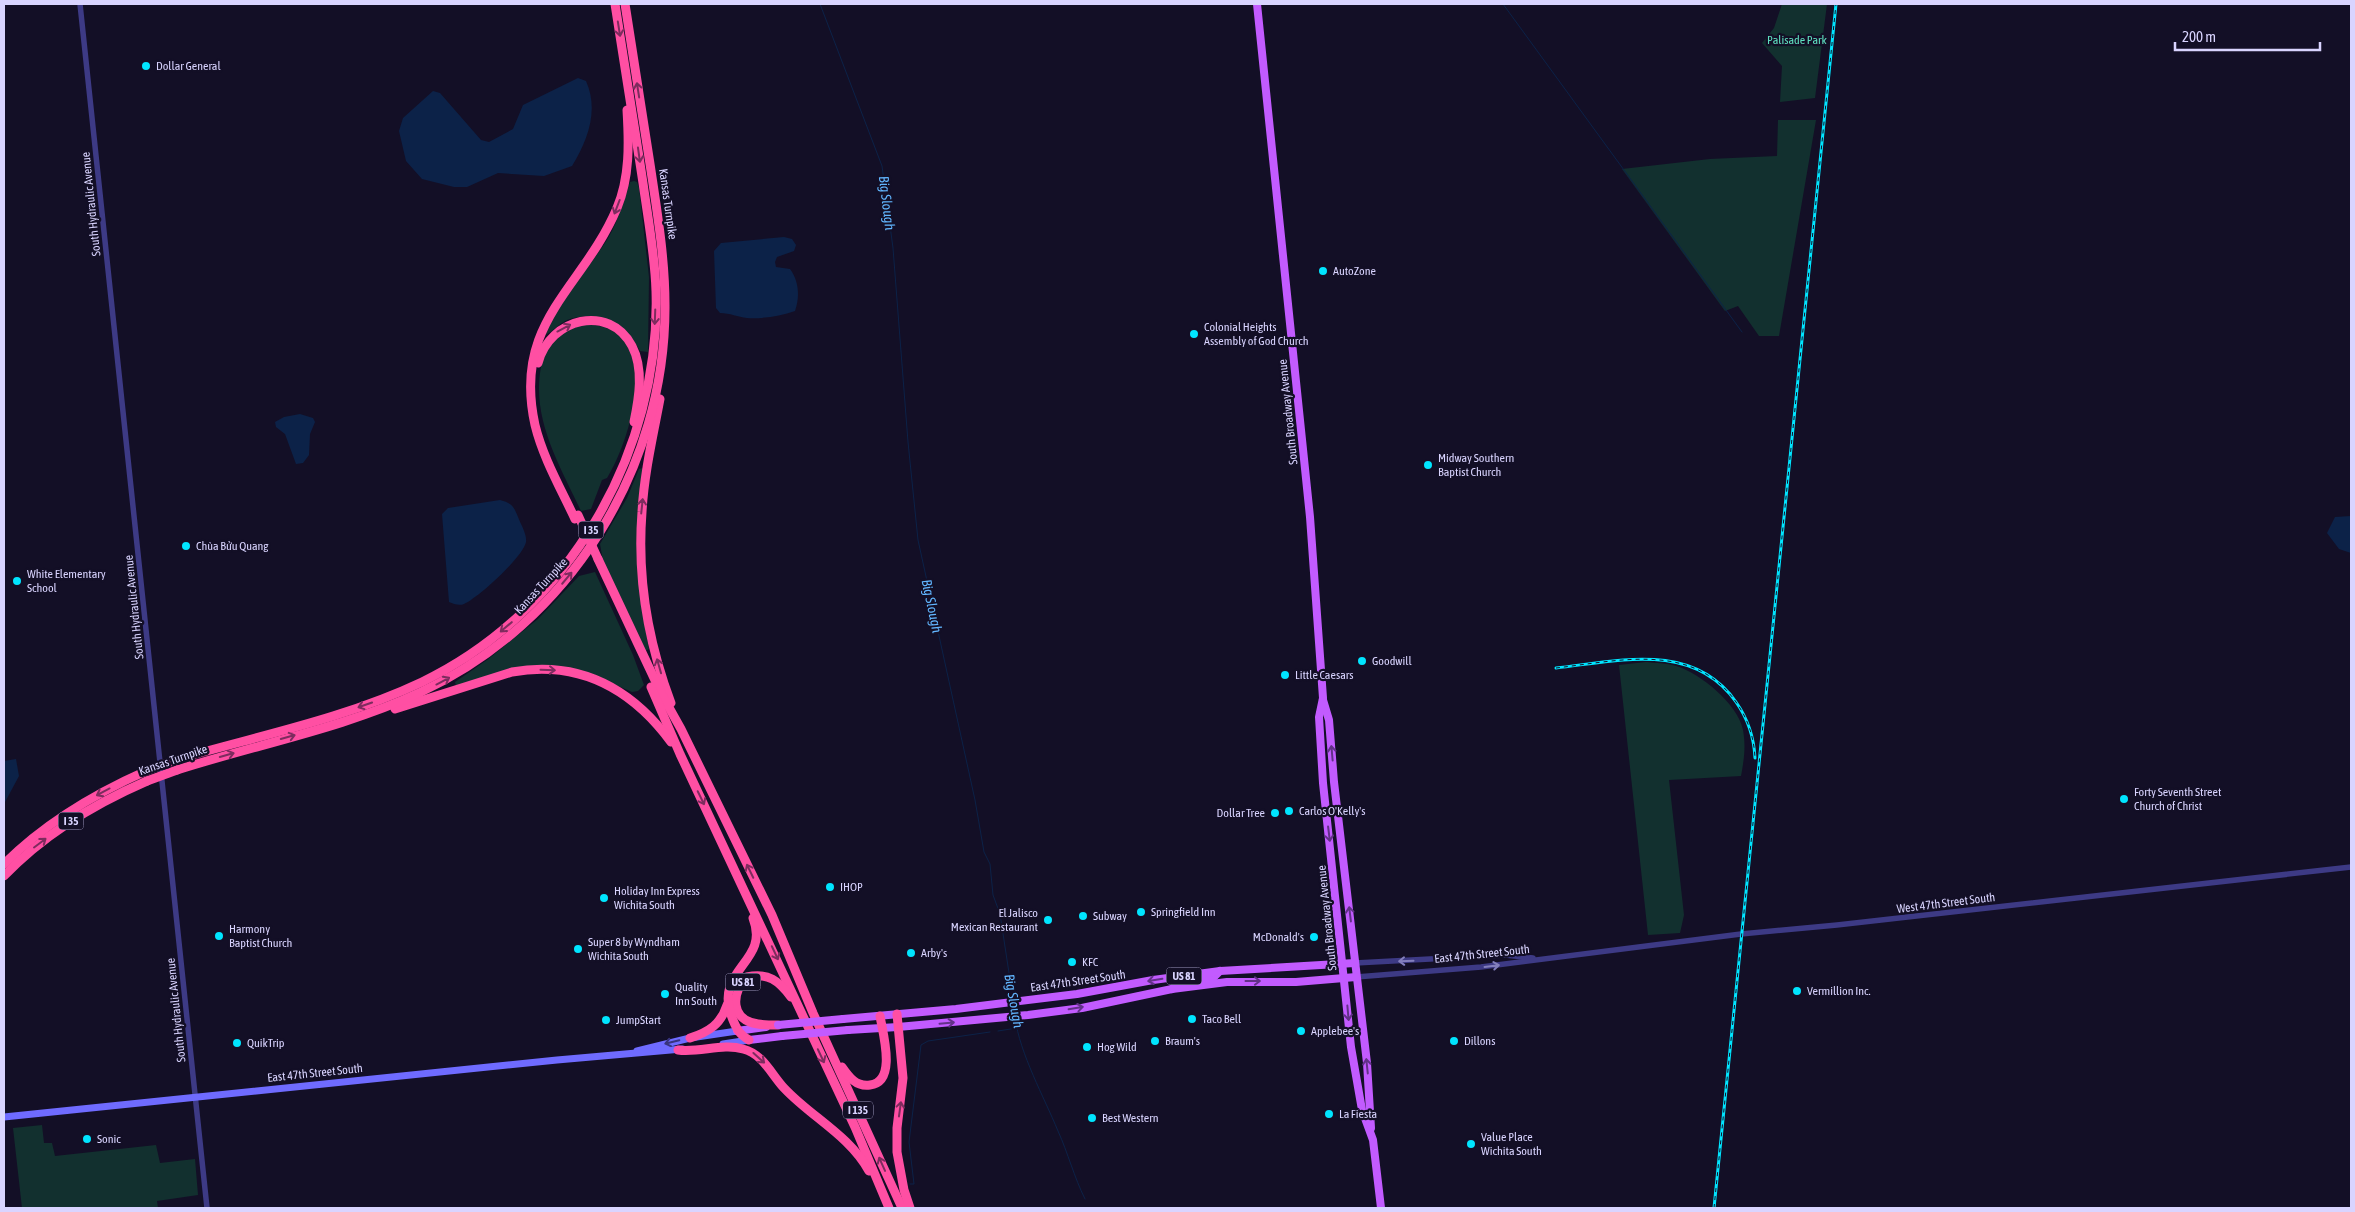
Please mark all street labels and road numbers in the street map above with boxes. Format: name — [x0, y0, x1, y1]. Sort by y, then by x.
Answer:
street label: South Hydraulic Avenue — [79, 151, 103, 257]
street label: Kansas Turnpike — [656, 168, 680, 240]
street label: South Broadway Avenue — [1275, 359, 1301, 465]
road number: I 35 — [578, 522, 604, 538]
street label: South Hydraulic Avenue — [122, 554, 146, 660]
street label: Kansas Turnpike — [511, 555, 571, 617]
street label: Kansas Turnpike — [137, 742, 209, 778]
road number: I 35 — [58, 812, 84, 829]
street label: South Broadway Avenue — [1314, 865, 1340, 971]
street label: West 47th Street South — [1896, 890, 1996, 916]
street label: East 47th Street South — [1434, 942, 1530, 966]
street label: South Hydraulic Avenue — [164, 957, 188, 1063]
street label: East 47th Street South — [1030, 967, 1126, 995]
road number: US 81 — [1166, 968, 1202, 984]
road number: US 81 — [726, 974, 760, 990]
street label: East 47th Street South — [267, 1061, 363, 1085]
road number: I 135 — [843, 1102, 873, 1118]

